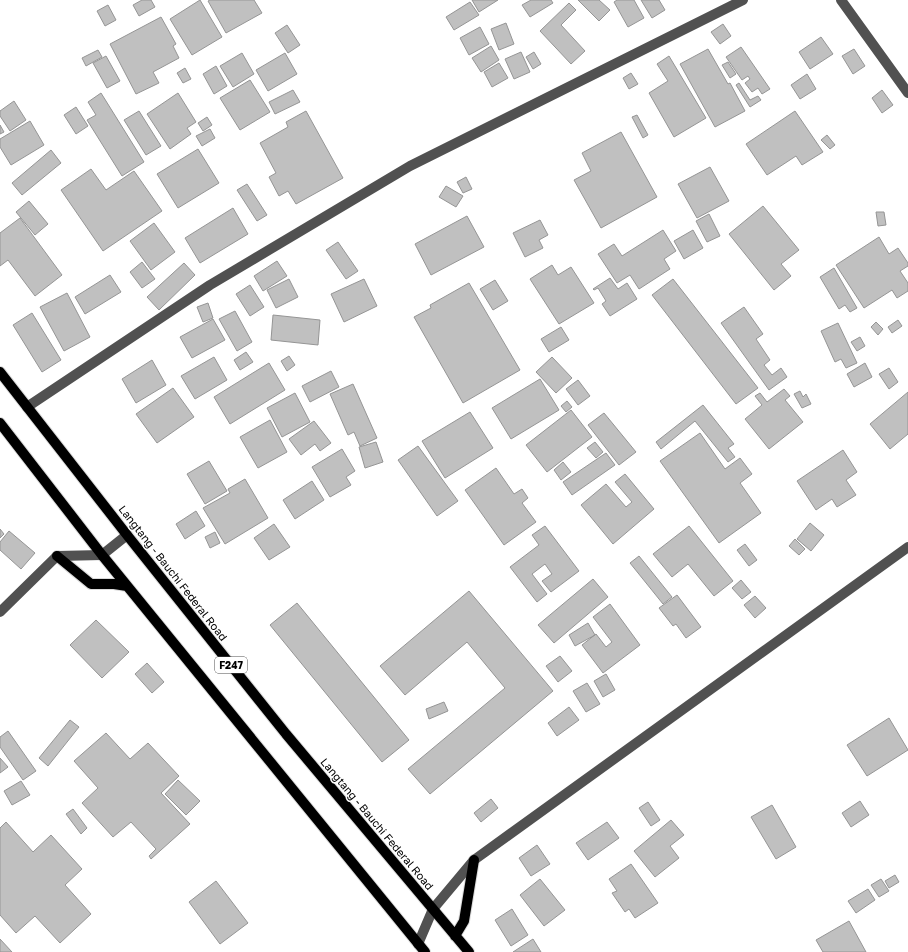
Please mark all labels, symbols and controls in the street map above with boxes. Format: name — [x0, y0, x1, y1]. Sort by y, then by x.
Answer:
street label: Langtang - Bauchi Federal Road — [116, 502, 230, 643]
road number: F247 — [215, 657, 247, 673]
street label: Langtang - Bauchi Federal Road — [318, 755, 436, 892]

